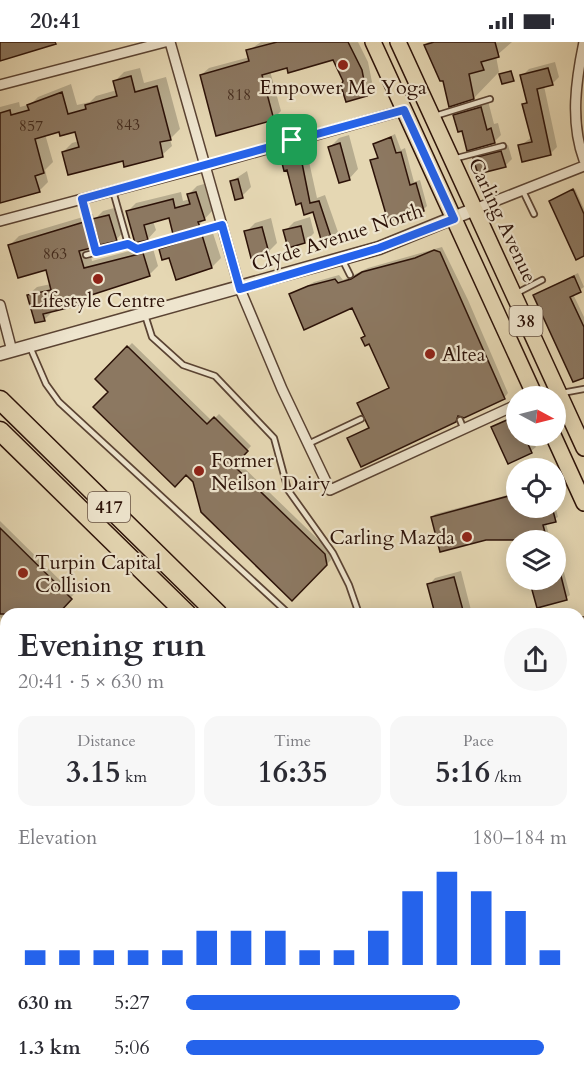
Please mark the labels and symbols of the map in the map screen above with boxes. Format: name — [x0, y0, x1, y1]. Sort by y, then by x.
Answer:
marker: Empower Me Yoga — [336, 58, 350, 72]
place label: Empower Me Yoga — [259, 74, 427, 101]
house number: 818 — [227, 84, 251, 106]
house number: 843 — [116, 114, 140, 136]
pin — [266, 114, 317, 165]
house number: 857 — [19, 115, 43, 137]
street label: Carling Avenue — [462, 153, 543, 287]
street label: Clyde Avenue North — [248, 197, 426, 278]
house number: 863 — [43, 243, 67, 265]
marker: Lifestyle Centre — [91, 272, 105, 286]
place label: Lifestyle Centre — [31, 287, 165, 314]
road number: 38 — [510, 306, 542, 336]
place label: Altea — [442, 341, 486, 368]
marker: Altea — [423, 347, 437, 361]
north arrow — [506, 386, 566, 446]
place label: Former Neilson Dairy — [211, 447, 331, 497]
marker: Former Neilson Dairy — [192, 464, 206, 478]
road number: 417 — [88, 492, 130, 522]
place label: Carling Mazda — [329, 524, 455, 551]
marker: Carling Mazda — [460, 530, 474, 544]
place label: Turpin Capital Collision — [35, 549, 161, 599]
marker: Turpin Capital Collision — [16, 566, 30, 580]

